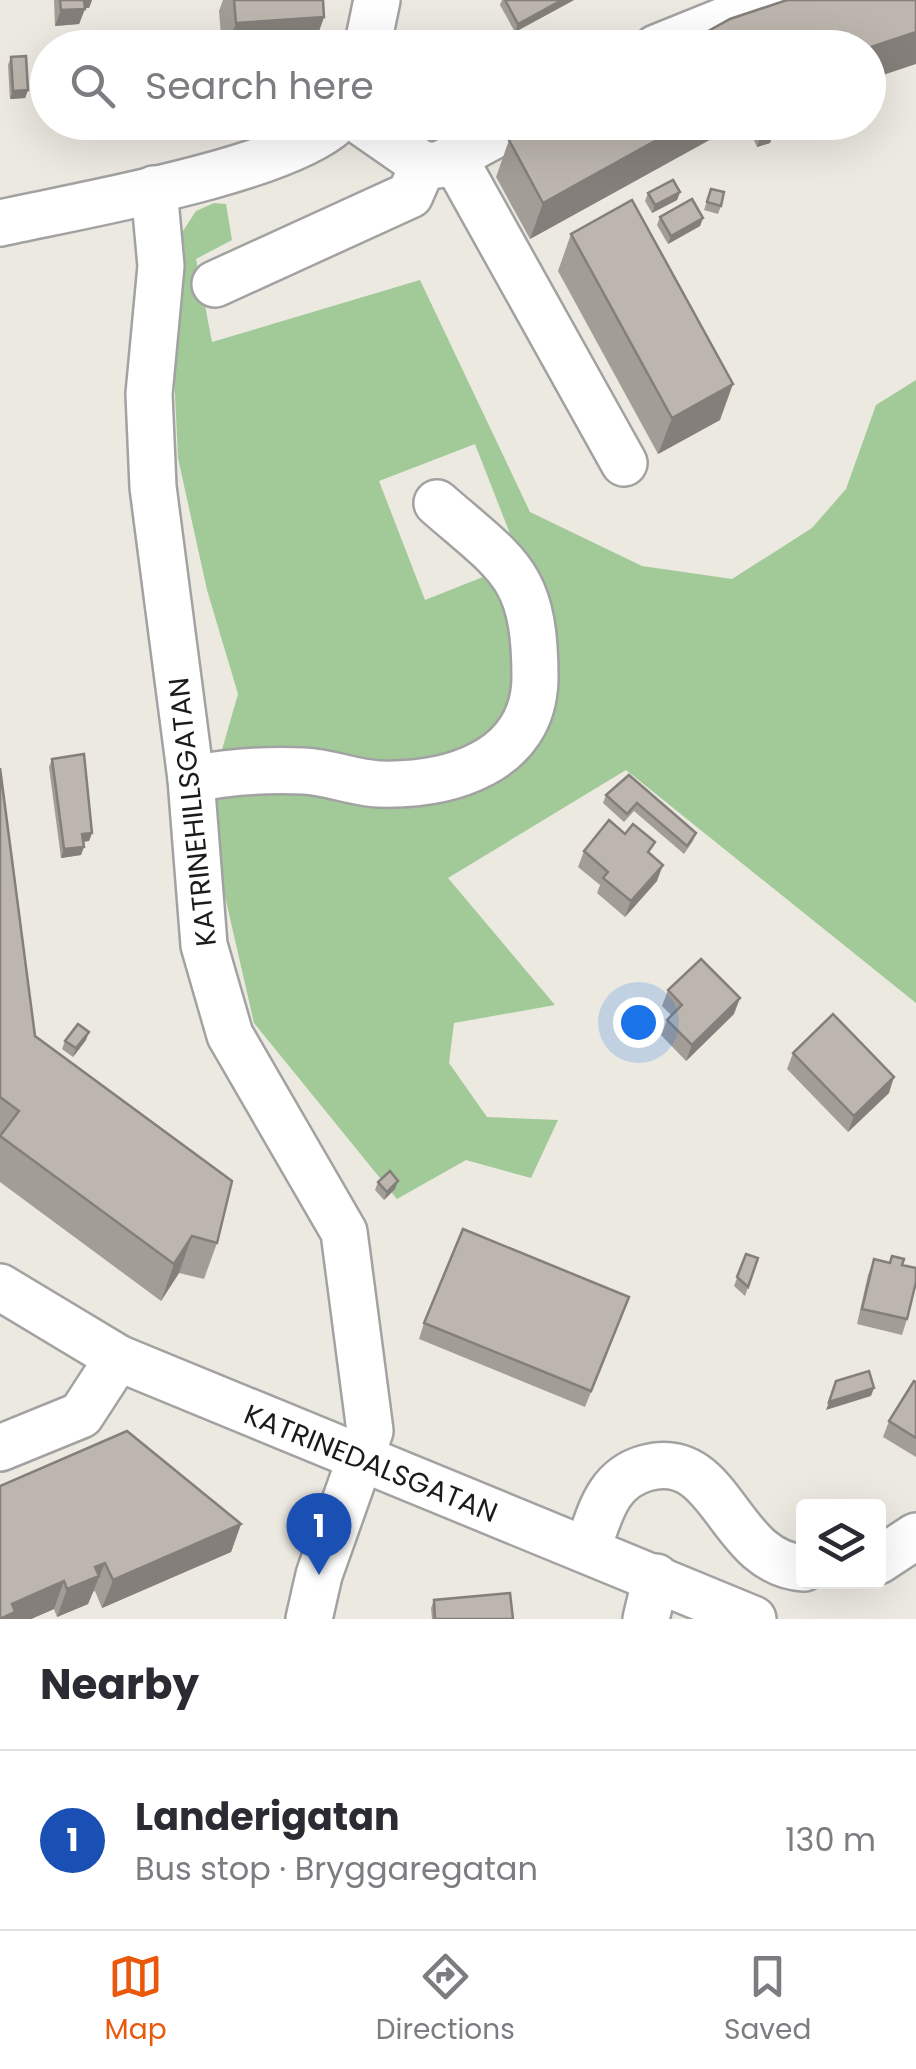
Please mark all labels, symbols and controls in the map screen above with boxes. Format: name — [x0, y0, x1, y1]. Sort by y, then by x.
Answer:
search box — [30, 30, 886, 140]
icon: search — [65, 58, 120, 113]
text: Search here — [145, 59, 374, 112]
street label: KATRINEHILLSGATAN — [159, 676, 226, 948]
your location — [613, 997, 664, 1048]
street label: KATRINEDALSGATAN — [238, 1395, 503, 1532]
pin: 1 — [286, 1492, 352, 1575]
map controls — [796, 1499, 886, 1589]
button: layers — [796, 1499, 886, 1589]
text: Nearby — [40, 1655, 199, 1714]
text: Landerigatan — [135, 1790, 400, 1843]
text: 1 — [66, 1817, 79, 1862]
text: 130 m — [785, 1817, 876, 1862]
text: Bus stop · Bryggaregatan — [135, 1846, 538, 1891]
tab: Map — [105, 1949, 167, 2051]
tab: Directions — [376, 1949, 515, 2051]
tab: Saved — [724, 1949, 811, 2051]

